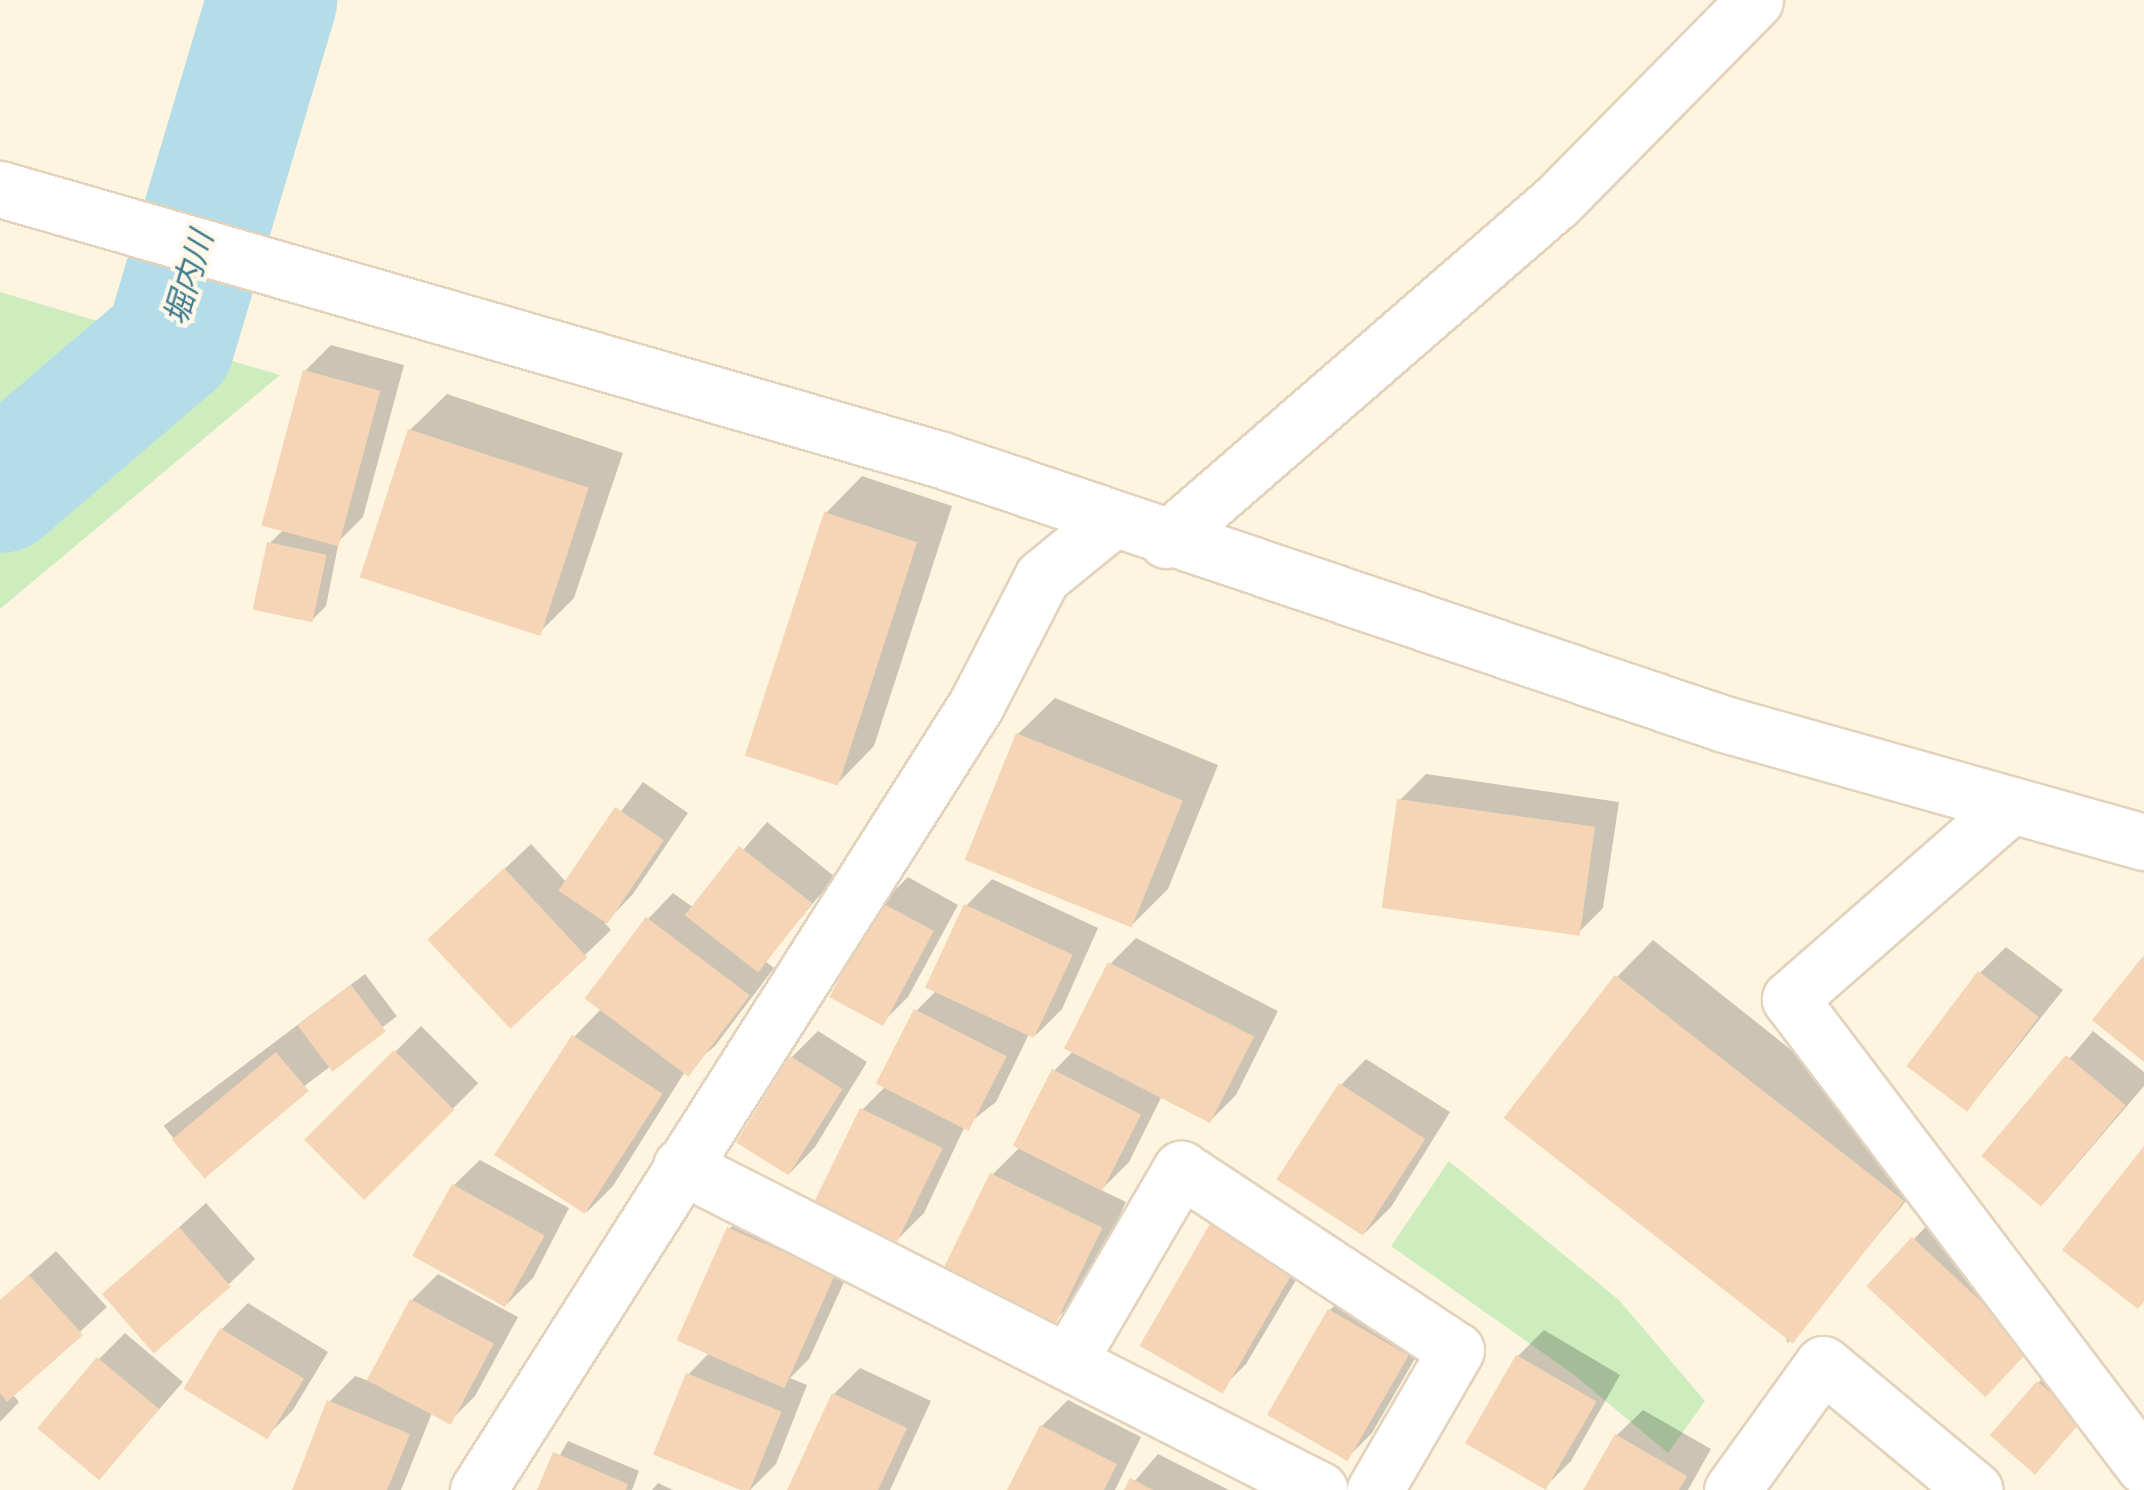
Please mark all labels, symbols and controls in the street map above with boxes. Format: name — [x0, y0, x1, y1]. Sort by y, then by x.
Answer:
water label: 堀内川 — [157, 226, 221, 330]

